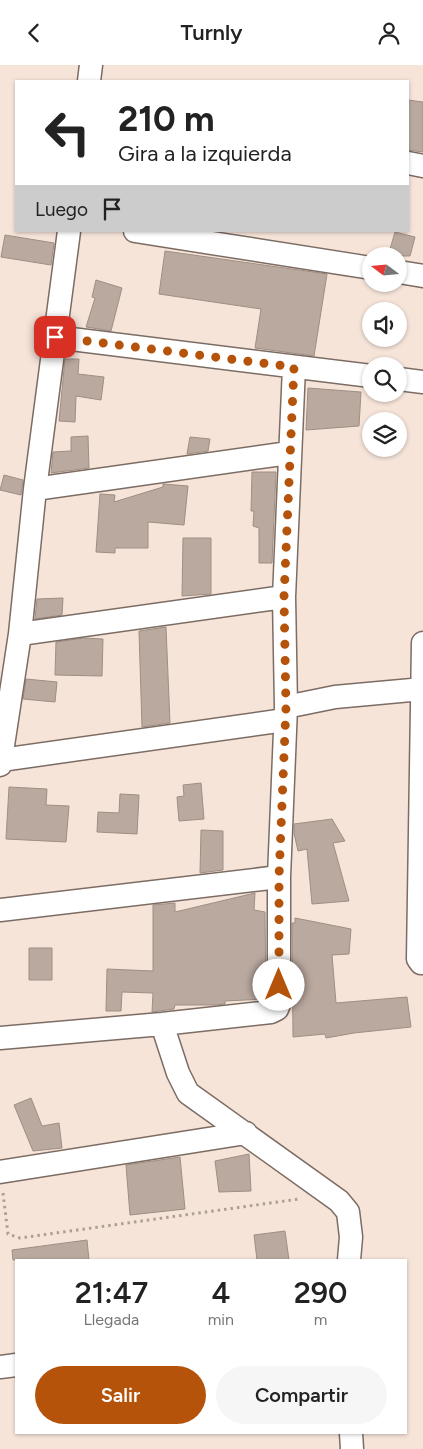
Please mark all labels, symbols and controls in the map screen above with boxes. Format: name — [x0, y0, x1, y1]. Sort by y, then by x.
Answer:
icon: back — [20, 19, 48, 47]
text: Turnly — [181, 19, 242, 46]
icon: person — [375, 19, 403, 47]
text: 210 m — [118, 98, 215, 140]
icon: left — [35, 100, 100, 165]
text: Gira a la izquierda — [118, 140, 292, 167]
icon: arrive — [98, 195, 126, 223]
text: Luego — [35, 198, 88, 221]
north arrow — [362, 247, 408, 293]
map controls — [362, 247, 407, 457]
button: sound — [362, 302, 407, 347]
pin — [34, 316, 76, 358]
icon: arrive — [41, 323, 69, 351]
button: search — [362, 357, 407, 402]
button: layers — [362, 412, 407, 457]
position arrow — [252, 958, 304, 1010]
text: 21:47 — [75, 1274, 148, 1311]
text: 4 — [211, 1274, 230, 1311]
text: 290 — [294, 1274, 347, 1311]
text: Llegada — [84, 1310, 139, 1329]
text: min — [208, 1310, 234, 1329]
text: m — [314, 1310, 327, 1329]
button: Salir — [35, 1366, 206, 1424]
button: Compartir — [216, 1366, 387, 1424]

